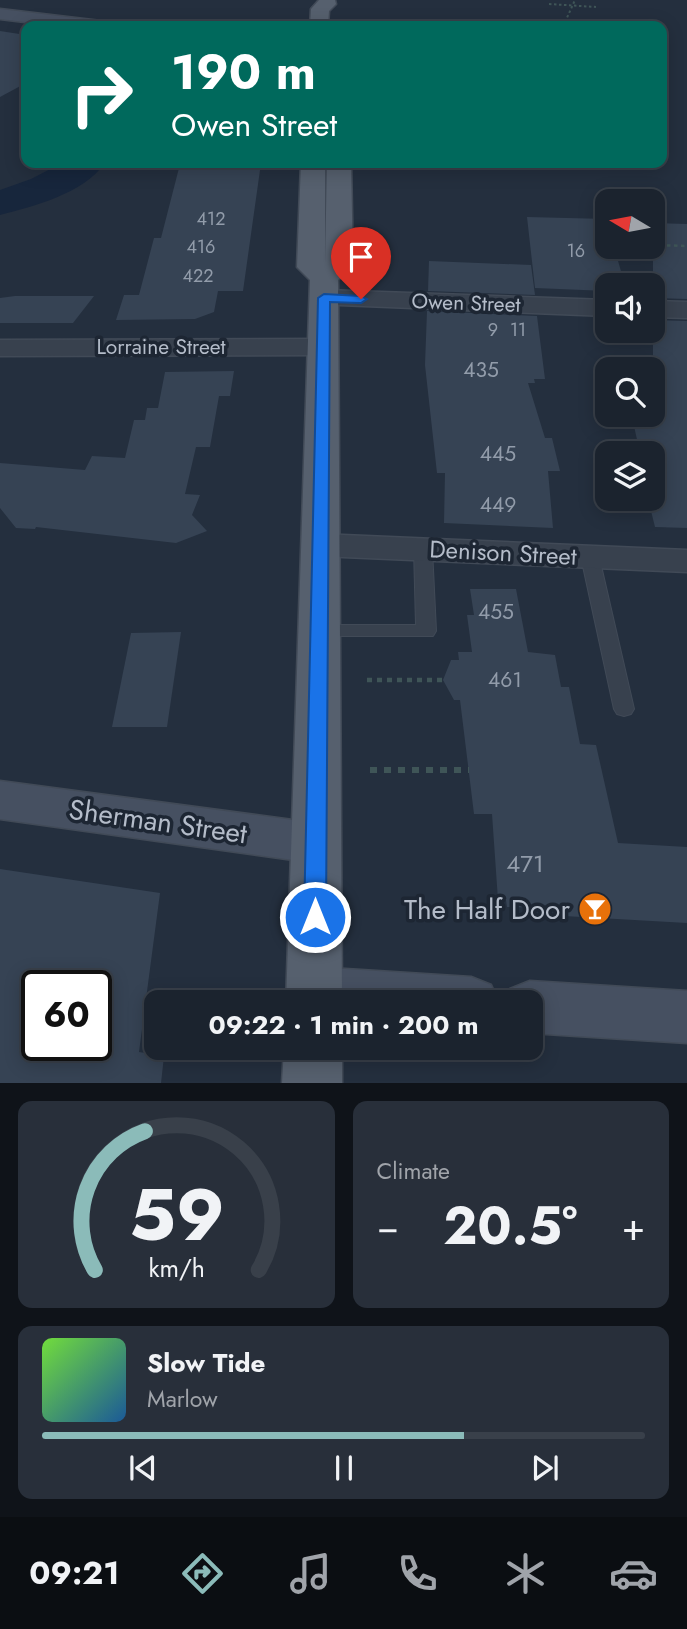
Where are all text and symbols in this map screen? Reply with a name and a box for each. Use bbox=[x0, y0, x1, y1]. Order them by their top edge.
text: 190 m bbox=[171, 37, 316, 107]
icon: right bbox=[56, 49, 147, 140]
text: Owen Street bbox=[171, 102, 337, 148]
north arrow bbox=[595, 189, 665, 259]
map controls bbox=[595, 189, 665, 511]
house number: 412 bbox=[197, 206, 225, 232]
pin bbox=[331, 227, 391, 299]
house number: 416 bbox=[187, 234, 215, 260]
icon: arrive bbox=[342, 238, 380, 276]
house number: 16 bbox=[567, 238, 585, 264]
house number: 422 bbox=[183, 263, 213, 289]
button: sound bbox=[595, 273, 665, 343]
street label: Owen Street bbox=[411, 286, 521, 320]
house number: 9 bbox=[488, 317, 498, 343]
house number: 11 bbox=[510, 317, 526, 343]
street label: Lorraine Street bbox=[96, 332, 226, 362]
house number: 435 bbox=[463, 355, 499, 385]
button: search bbox=[595, 357, 665, 427]
house number: 445 bbox=[480, 439, 516, 469]
button: layers bbox=[595, 441, 665, 511]
house number: 449 bbox=[480, 490, 516, 520]
street label: Denison Street bbox=[429, 531, 578, 574]
house number: 455 bbox=[478, 597, 514, 627]
house number: 461 bbox=[488, 665, 522, 695]
street label: Sherman Street bbox=[66, 789, 250, 854]
house number: 471 bbox=[506, 846, 544, 881]
position arrow bbox=[278, 880, 352, 954]
place label: The Half Door bbox=[404, 889, 570, 930]
bar icon: The Half Door bbox=[576, 890, 614, 928]
speed limit sign: 60 bbox=[21, 970, 112, 1061]
text: 09:22 · 1 min · 200 m bbox=[208, 1006, 479, 1044]
text: Climate bbox=[377, 1154, 450, 1188]
text: 59 bbox=[128, 1163, 224, 1268]
text: 20.5° bbox=[443, 1188, 577, 1264]
text: − bbox=[377, 1199, 399, 1254]
text: + bbox=[622, 1199, 645, 1254]
text: km/h bbox=[148, 1250, 205, 1286]
text: Slow Tide bbox=[147, 1344, 266, 1382]
text: Marlow bbox=[147, 1382, 218, 1416]
icon: previous bbox=[124, 1449, 162, 1487]
icon: pause bbox=[325, 1449, 363, 1487]
icon: next bbox=[526, 1449, 564, 1487]
icon: directions bbox=[178, 1549, 227, 1598]
icon: music bbox=[286, 1549, 335, 1598]
icon: phone bbox=[393, 1549, 442, 1598]
icon: climate bbox=[501, 1549, 550, 1598]
icon: car bbox=[609, 1549, 658, 1598]
text: 09:21 bbox=[29, 1550, 120, 1596]

